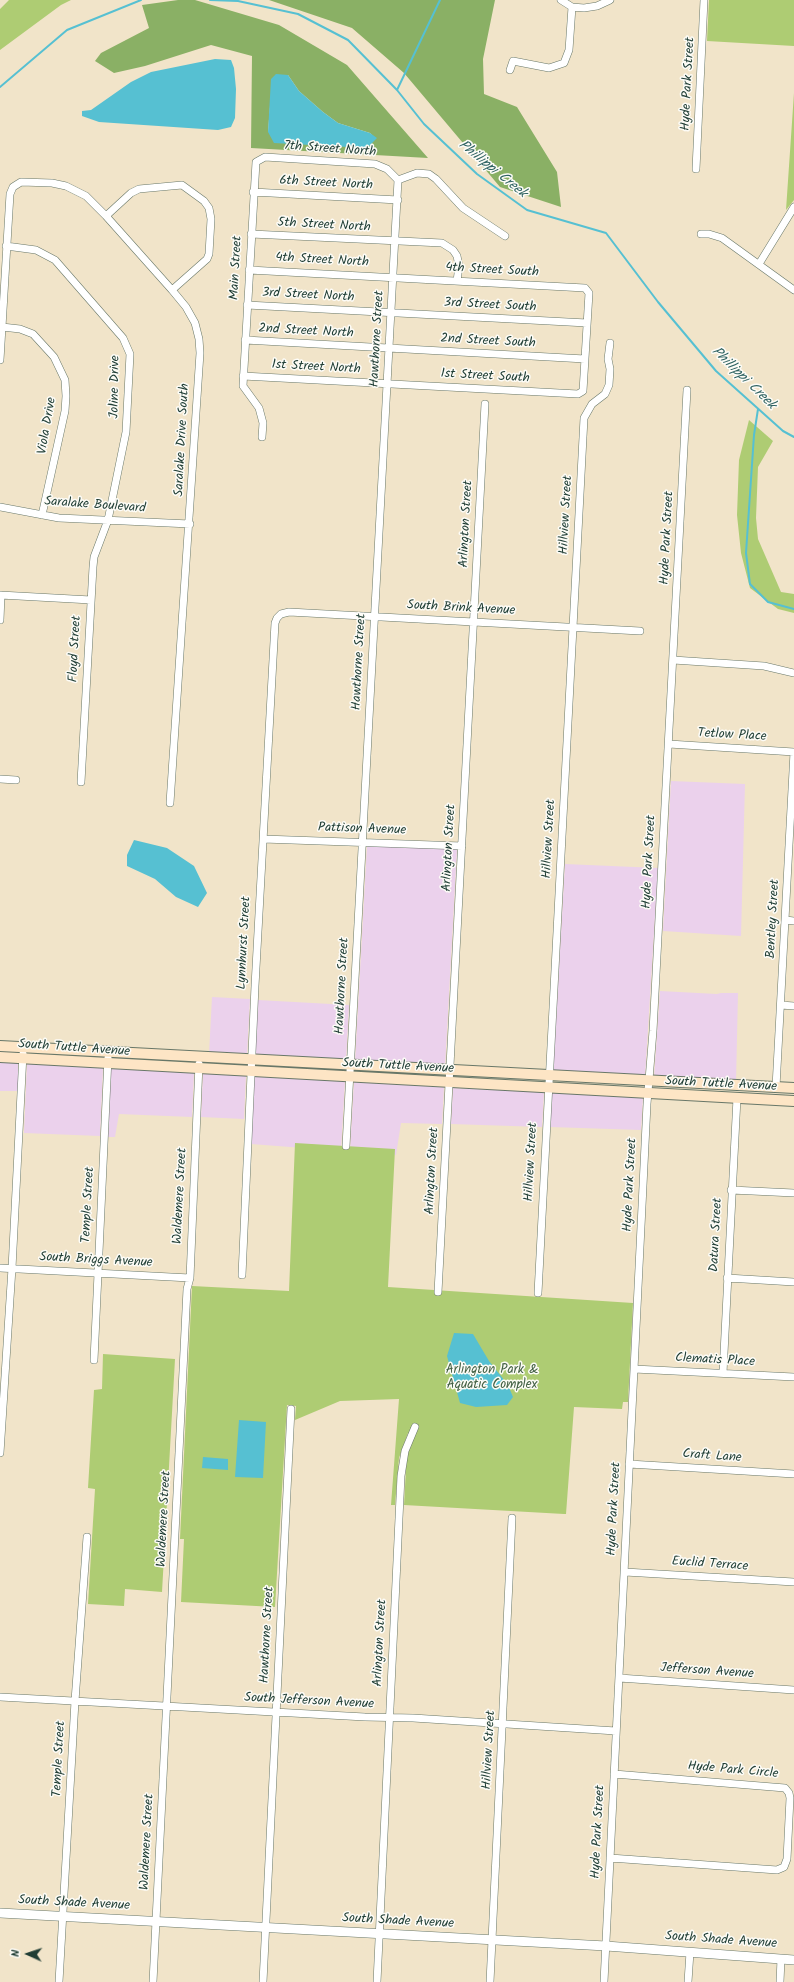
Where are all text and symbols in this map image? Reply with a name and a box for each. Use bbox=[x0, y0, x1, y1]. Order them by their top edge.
street label: Hyde Park Street bbox=[679, 37, 699, 131]
water label: Phillippi Creek bbox=[454, 137, 530, 203]
street label: 7th Street North bbox=[283, 139, 377, 161]
street label: 6th Street North bbox=[279, 174, 373, 194]
street label: 5th Street North bbox=[277, 216, 371, 236]
street label: Main Street bbox=[228, 235, 246, 301]
street label: 4th Street North bbox=[275, 251, 369, 271]
street label: 4th Street South bbox=[445, 261, 539, 281]
street label: 3rd Street North bbox=[261, 286, 355, 306]
street label: Hawthorne Street bbox=[368, 290, 388, 388]
street label: 3rd Street South bbox=[443, 296, 537, 316]
street label: 2nd Street North bbox=[258, 322, 354, 342]
street label: 2nd Street South bbox=[440, 332, 536, 352]
water label: Phillippi Creek bbox=[707, 344, 779, 414]
street label: Joline Drive bbox=[108, 355, 124, 419]
street label: 1st Street North bbox=[271, 358, 361, 378]
street label: 1st Street South bbox=[440, 367, 530, 387]
street label: Saralake Drive South bbox=[172, 383, 194, 497]
street label: Viola Drive bbox=[35, 396, 61, 456]
street label: Hillview Street bbox=[557, 475, 577, 555]
street label: Arlington Street bbox=[457, 480, 477, 568]
street label: Hyde Park Street bbox=[658, 491, 678, 585]
street label: Saralake Boulevard bbox=[44, 495, 146, 517]
street label: South Brink Avenue bbox=[406, 598, 516, 620]
street label: Hawthorne Street bbox=[350, 613, 370, 711]
street label: Floyd Street bbox=[66, 615, 86, 683]
street label: Tetlow Place bbox=[697, 726, 767, 746]
street label: Hillview Street bbox=[540, 799, 560, 879]
street label: Arlington Street bbox=[440, 804, 460, 892]
street label: Hyde Park Street bbox=[640, 815, 660, 909]
street label: Pattison Avenue bbox=[318, 821, 406, 839]
street label: Bentley Street bbox=[764, 879, 784, 959]
street label: Lynnhurst Street bbox=[235, 896, 255, 990]
street label: Hawthorne Street bbox=[333, 937, 353, 1035]
street label: South Tuttle Avenue bbox=[18, 1037, 130, 1061]
street label: South Tuttle Avenue bbox=[342, 1056, 454, 1078]
street label: South Tuttle Avenue bbox=[665, 1074, 777, 1096]
street label: Hillview Street bbox=[522, 1122, 542, 1202]
street label: Arlington Street bbox=[423, 1127, 443, 1215]
street label: Hyde Park Street bbox=[621, 1138, 641, 1232]
street label: Waldemere Street bbox=[171, 1147, 191, 1245]
street label: Temple Street bbox=[79, 1166, 99, 1244]
street label: Datura Street bbox=[707, 1197, 727, 1273]
street label: South Briggs Avenue bbox=[39, 1250, 153, 1272]
street label: Clematis Place bbox=[675, 1351, 755, 1371]
park label: Arlington Park & Aquatic Complex bbox=[446, 1363, 538, 1394]
street label: Craft Lane bbox=[682, 1447, 742, 1467]
street label: Hyde Park Street bbox=[605, 1462, 625, 1556]
street label: Waldemere Street bbox=[155, 1470, 175, 1568]
street label: Euclid Terrace bbox=[671, 1555, 749, 1575]
street label: Hawthorne Street bbox=[258, 1586, 278, 1684]
street label: Arlington Street bbox=[371, 1599, 391, 1687]
street label: Jefferson Avenue bbox=[660, 1661, 754, 1683]
street label: South Jefferson Avenue bbox=[244, 1691, 374, 1713]
street label: Hillview Street bbox=[480, 1710, 500, 1790]
street label: Temple Street bbox=[50, 1720, 70, 1798]
street label: Hyde Park Circle bbox=[687, 1759, 779, 1783]
street label: Hyde Park Street bbox=[589, 1785, 609, 1879]
street label: Waldemere Street bbox=[138, 1793, 158, 1891]
street label: South Shade Avenue bbox=[18, 1893, 130, 1915]
street label: South Shade Avenue bbox=[342, 1911, 454, 1933]
street label: South Shade Avenue bbox=[665, 1929, 777, 1953]
north arrow bbox=[8, 1934, 48, 1974]
text: N bbox=[7, 1949, 25, 1957]

